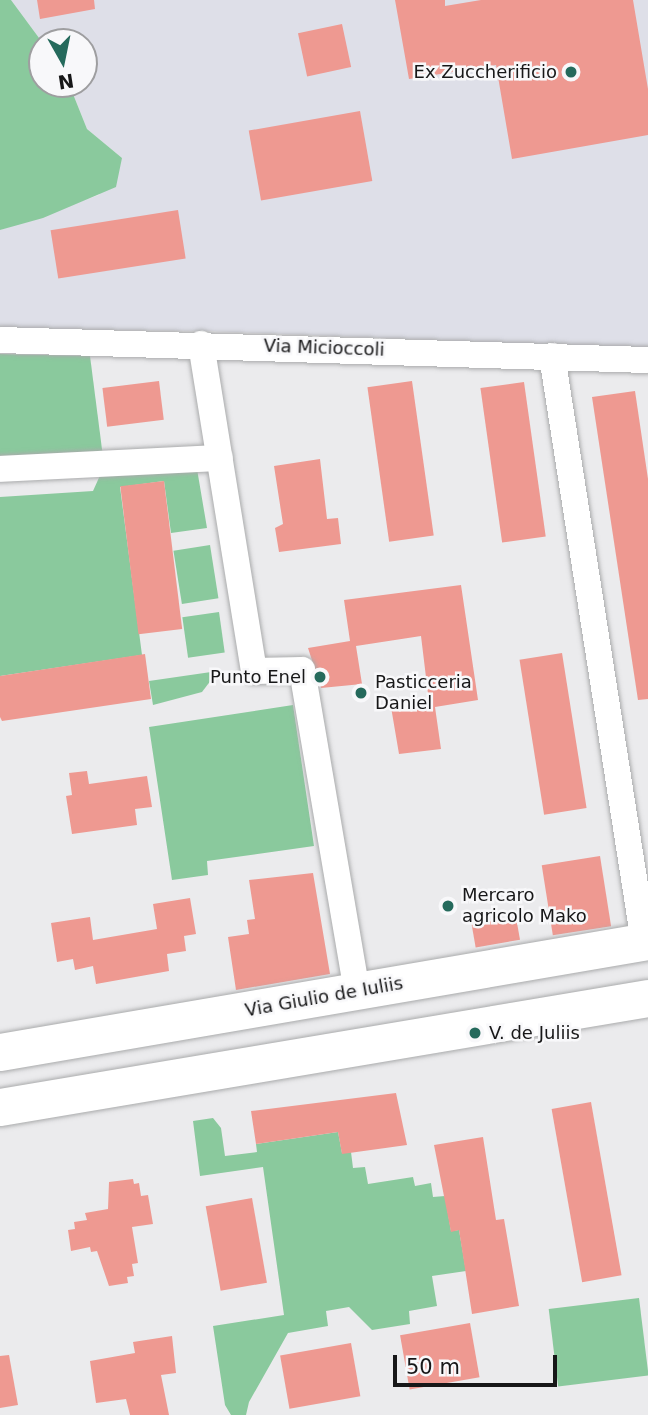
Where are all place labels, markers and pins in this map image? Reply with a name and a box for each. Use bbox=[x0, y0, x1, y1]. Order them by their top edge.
place label: Ex Zuccherificio bbox=[414, 61, 557, 83]
marker: Ex Zuccherificio bbox=[563, 64, 579, 80]
place label: Punto Enel bbox=[210, 666, 306, 688]
marker: Punto Enel bbox=[312, 669, 328, 685]
place label: Pasticceria Daniel bbox=[375, 672, 472, 714]
marker: Pasticceria Daniel bbox=[353, 685, 369, 701]
place label: Mercaro agricolo Mako bbox=[462, 885, 587, 928]
marker: Mercaro agricolo Mako bbox=[440, 898, 456, 914]
place label: V. de Juliis bbox=[489, 1022, 580, 1044]
marker: V. de Juliis bbox=[467, 1025, 483, 1041]

